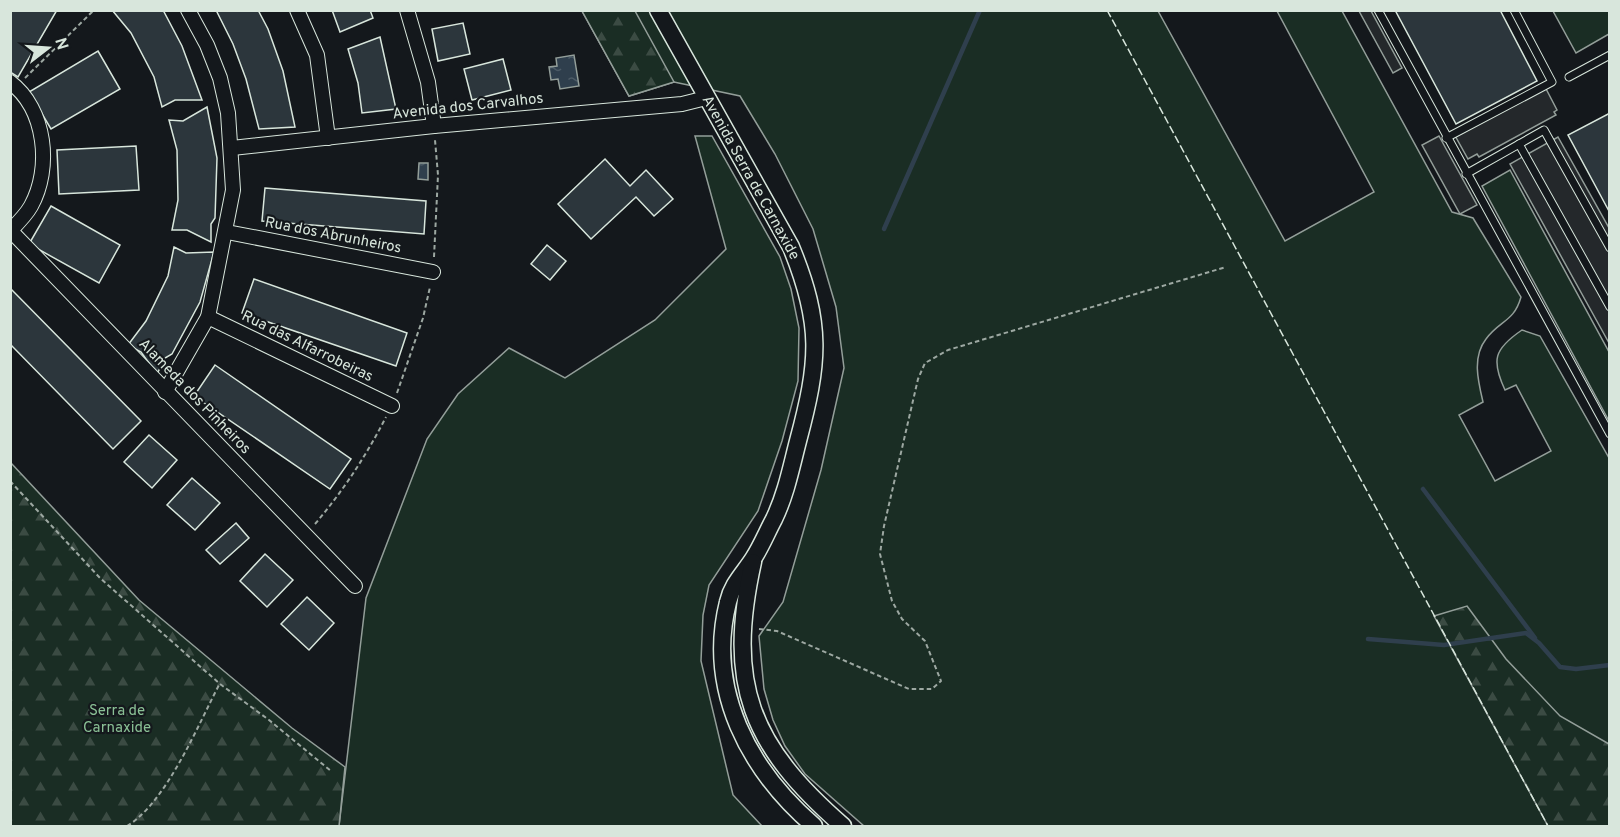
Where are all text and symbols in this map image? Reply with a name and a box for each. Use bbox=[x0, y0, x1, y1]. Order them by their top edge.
north arrow bbox=[18, 18, 78, 78]
text: N bbox=[49, 36, 72, 53]
street label: Avenida dos Carvalhos bbox=[392, 90, 544, 124]
street label: Avenida Serra de Carnaxide bbox=[697, 92, 803, 264]
street label: Rua dos Abrunheiros bbox=[263, 213, 403, 259]
street label: Rua das Alfarrobeiras bbox=[238, 307, 376, 387]
street label: Alameda dos Pinheiros bbox=[134, 335, 254, 459]
park label: Serra de Carnaxide bbox=[83, 702, 151, 738]

